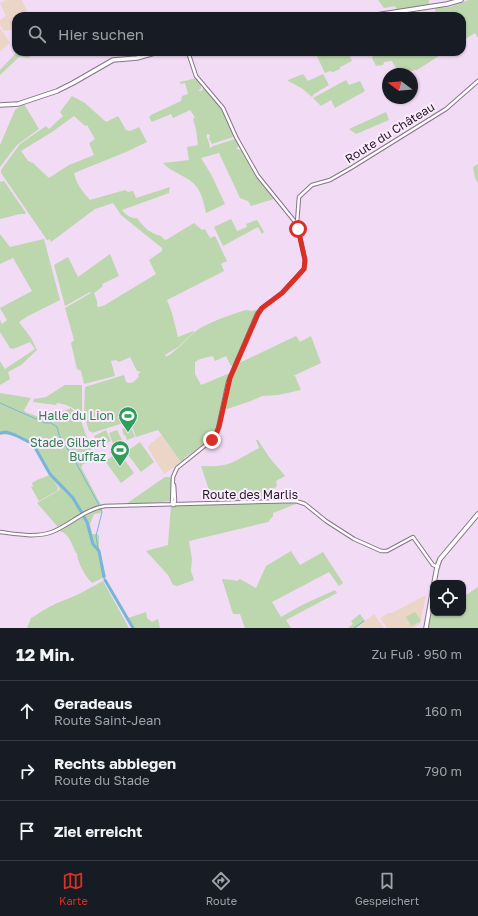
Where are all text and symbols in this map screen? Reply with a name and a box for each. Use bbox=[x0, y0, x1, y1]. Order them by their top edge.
search box bbox=[12, 12, 466, 56]
icon: search bbox=[26, 23, 48, 45]
text: Hier suchen bbox=[58, 25, 144, 43]
north arrow bbox=[382, 68, 418, 104]
street label: Route du Château bbox=[342, 99, 437, 166]
route start bbox=[289, 220, 307, 238]
sports icon: Halle du Lion bbox=[117, 405, 139, 433]
place label: Halle du Lion bbox=[38, 408, 114, 423]
route end bbox=[203, 431, 221, 449]
place label: Stade Gilbert Buffaz bbox=[30, 435, 106, 464]
sports icon: Stade Gilbert Buffaz bbox=[109, 439, 131, 467]
street label: Route des Marlis bbox=[202, 487, 298, 502]
map controls bbox=[430, 580, 466, 616]
button: locate bbox=[430, 580, 466, 616]
text: 12 Min. bbox=[16, 644, 75, 665]
text: Zu Fuß · 950 m bbox=[372, 646, 462, 662]
text: Geradeaus bbox=[54, 694, 132, 712]
icon: ahead bbox=[16, 700, 38, 722]
text: 160 m bbox=[425, 703, 462, 719]
text: Route Saint-Jean bbox=[54, 712, 161, 728]
text: Rechts abbiegen bbox=[54, 754, 176, 772]
icon: right bbox=[16, 760, 38, 782]
text: 790 m bbox=[424, 763, 462, 779]
text: Route du Stade bbox=[54, 772, 150, 788]
icon: arrive bbox=[16, 820, 38, 842]
text: Ziel erreicht bbox=[54, 822, 142, 840]
tab: Karte bbox=[59, 870, 88, 907]
tab: Route bbox=[206, 870, 237, 907]
tab: Gespeichert bbox=[355, 870, 419, 907]

